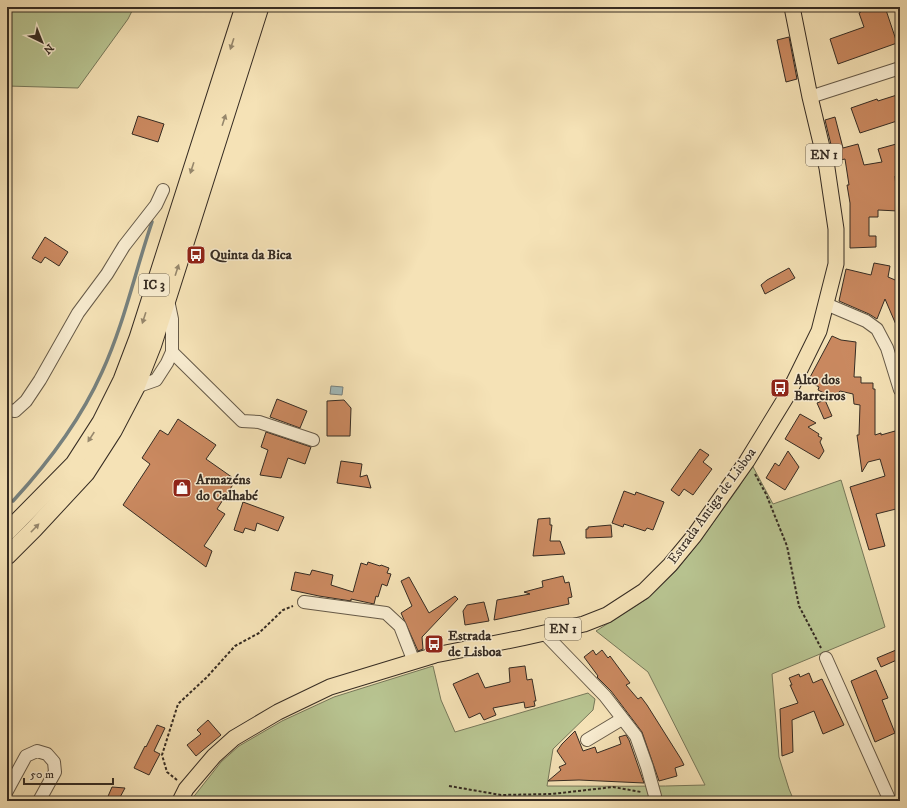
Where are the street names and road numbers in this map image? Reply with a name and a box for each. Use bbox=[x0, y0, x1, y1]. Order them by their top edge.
road number: EN 1 bbox=[806, 144, 842, 166]
road number: IC 3 bbox=[139, 274, 169, 296]
street label: Estrada Antiga de Lisboa bbox=[664, 444, 760, 568]
road number: EN 1 bbox=[545, 618, 581, 640]

